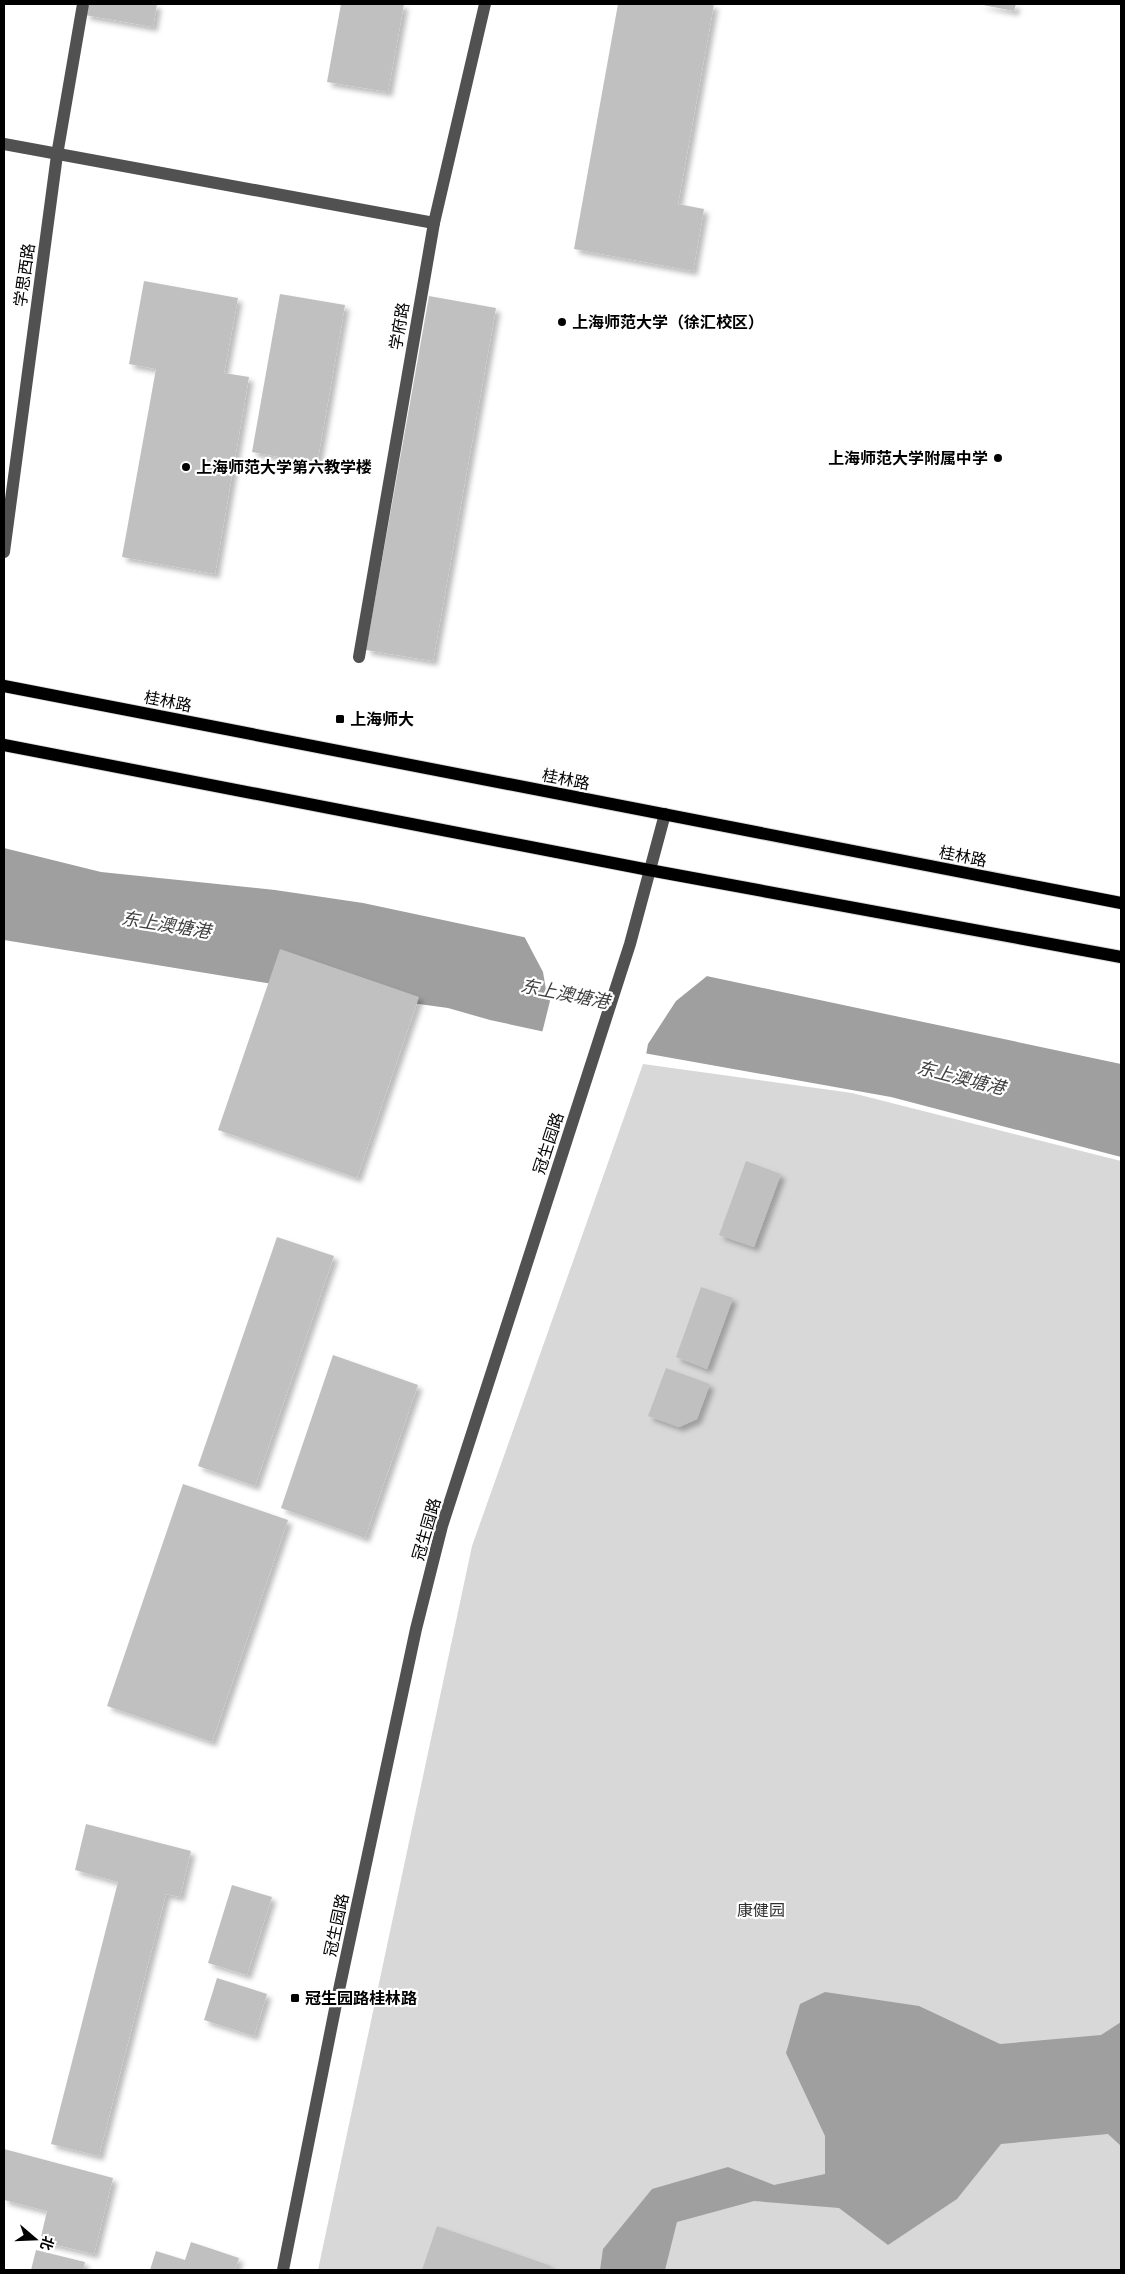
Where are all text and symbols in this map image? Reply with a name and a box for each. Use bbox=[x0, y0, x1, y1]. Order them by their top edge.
street label: 学思西路 bbox=[12, 242, 39, 308]
street label: 学府路 bbox=[387, 301, 414, 352]
place label: 上海师范大学（徐汇校区） bbox=[572, 313, 764, 333]
marker: 上海师范大学（徐汇校区） bbox=[556, 316, 568, 328]
place label: 上海师范大学附属中学 bbox=[828, 450, 988, 469]
marker: 上海师范大学附属中学 bbox=[992, 452, 1004, 464]
place label: 上海师范大学第六教学楼 bbox=[196, 459, 372, 478]
marker: 上海师范大学第六教学楼 bbox=[180, 461, 192, 473]
street label: 桂林路 bbox=[142, 689, 193, 716]
place label: 上海师大 bbox=[350, 711, 414, 730]
marker: 上海师大 bbox=[334, 713, 346, 725]
street label: 桂林路 bbox=[540, 767, 591, 794]
street label: 桂林路 bbox=[937, 844, 988, 871]
water label: 东上澳塘港 bbox=[120, 908, 215, 943]
water label: 东上澳塘港 bbox=[519, 976, 614, 1014]
water label: 东上澳塘港 bbox=[915, 1057, 1010, 1100]
street label: 冠生园路 bbox=[531, 1110, 568, 1177]
street label: 冠生园路 bbox=[409, 1496, 445, 1563]
street label: 冠生园路 bbox=[322, 1892, 353, 1959]
park label: 康健园 bbox=[737, 1902, 785, 1921]
place label: 冠生园路桂林路 bbox=[305, 1990, 417, 2009]
marker: 冠生园路桂林路 bbox=[289, 1992, 301, 2004]
north arrow bbox=[10, 2214, 60, 2264]
text: 北 bbox=[37, 2234, 57, 2252]

